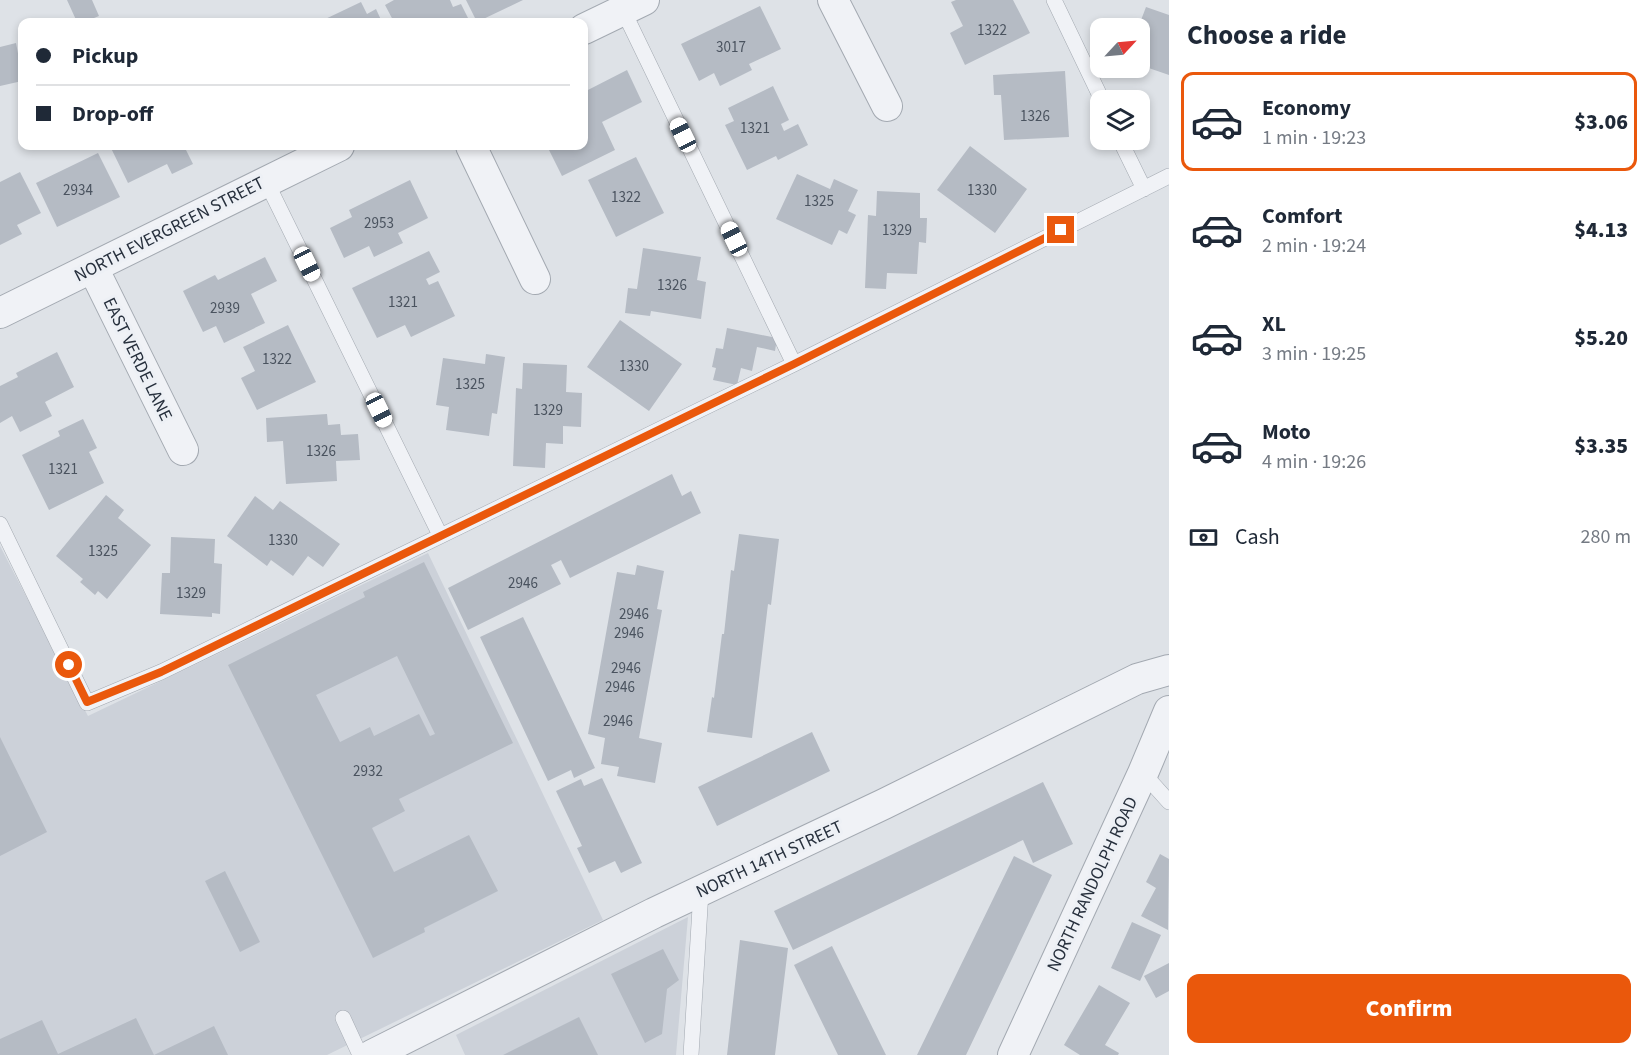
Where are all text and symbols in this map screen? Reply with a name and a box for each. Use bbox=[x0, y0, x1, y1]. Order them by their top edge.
text: Choose a ride bbox=[1187, 16, 1347, 55]
north arrow bbox=[1090, 18, 1150, 78]
map controls bbox=[1090, 18, 1150, 150]
house number: 1322 bbox=[977, 20, 1007, 41]
house number: 3017 bbox=[716, 37, 746, 58]
text: Pickup bbox=[72, 40, 138, 72]
button: layers bbox=[1090, 90, 1150, 150]
text: Economy bbox=[1262, 92, 1351, 124]
icon: car bbox=[1190, 95, 1244, 149]
text: Drop-off bbox=[72, 98, 153, 130]
house number: 1326 bbox=[1020, 106, 1050, 127]
text: $3.06 bbox=[1574, 106, 1628, 138]
car bbox=[667, 115, 699, 155]
house number: 1321 bbox=[740, 118, 770, 139]
text: 1 min · 19:23 bbox=[1262, 124, 1366, 152]
street label: NORTH EVERGREEN STREET bbox=[70, 170, 269, 288]
house number: 2934 bbox=[63, 180, 93, 201]
house number: 1330 bbox=[967, 180, 997, 201]
house number: 1322 bbox=[611, 187, 641, 208]
house number: 1325 bbox=[804, 191, 834, 212]
text: Comfort bbox=[1262, 200, 1343, 232]
icon: car bbox=[1190, 203, 1244, 257]
house number: 2953 bbox=[364, 213, 394, 234]
text: $4.13 bbox=[1574, 214, 1628, 246]
route end bbox=[1047, 216, 1074, 243]
car bbox=[718, 219, 750, 259]
house number: 1329 bbox=[882, 220, 912, 241]
text: 2 min · 19:24 bbox=[1262, 232, 1366, 260]
car bbox=[291, 244, 323, 284]
house number: 1326 bbox=[657, 275, 687, 296]
house number: 1321 bbox=[388, 292, 418, 313]
street label: EAST VERDE LANE bbox=[97, 293, 178, 425]
house number: 2939 bbox=[210, 298, 240, 319]
text: XL bbox=[1262, 308, 1286, 340]
icon: car bbox=[1190, 311, 1244, 365]
text: $5.20 bbox=[1574, 322, 1628, 354]
text: 3 min · 19:25 bbox=[1262, 340, 1366, 368]
house number: 1322 bbox=[262, 349, 292, 370]
house number: 1330 bbox=[619, 356, 649, 377]
house number: 1325 bbox=[455, 374, 485, 395]
car bbox=[363, 390, 395, 430]
house number: 1329 bbox=[533, 400, 563, 421]
text: Moto bbox=[1262, 416, 1311, 448]
icon: car bbox=[1190, 419, 1244, 473]
text: $3.35 bbox=[1574, 430, 1628, 462]
house number: 1326 bbox=[306, 441, 336, 462]
text: 4 min · 19:26 bbox=[1262, 448, 1366, 476]
house number: 1321 bbox=[48, 459, 78, 480]
icon: cash bbox=[1187, 521, 1220, 554]
text: Cash bbox=[1235, 521, 1280, 553]
text: 280 m bbox=[1581, 523, 1631, 551]
house number: 1330 bbox=[268, 530, 298, 551]
house number: 1325 bbox=[88, 541, 118, 562]
house number: 2946 bbox=[508, 573, 538, 594]
house number: 1329 bbox=[176, 583, 206, 604]
house number: 2946 bbox=[619, 604, 649, 625]
house number: 2946 bbox=[614, 623, 644, 644]
route start bbox=[55, 651, 82, 678]
house number: 2946 bbox=[611, 658, 641, 679]
house number: 2946 bbox=[605, 677, 635, 698]
house number: 2946 bbox=[603, 711, 633, 732]
house number: 2932 bbox=[353, 761, 383, 782]
street label: NORTH RANDOLPH ROAD bbox=[1041, 793, 1144, 976]
street label: NORTH 14TH STREET bbox=[692, 814, 847, 904]
button: Confirm bbox=[1187, 974, 1631, 1043]

